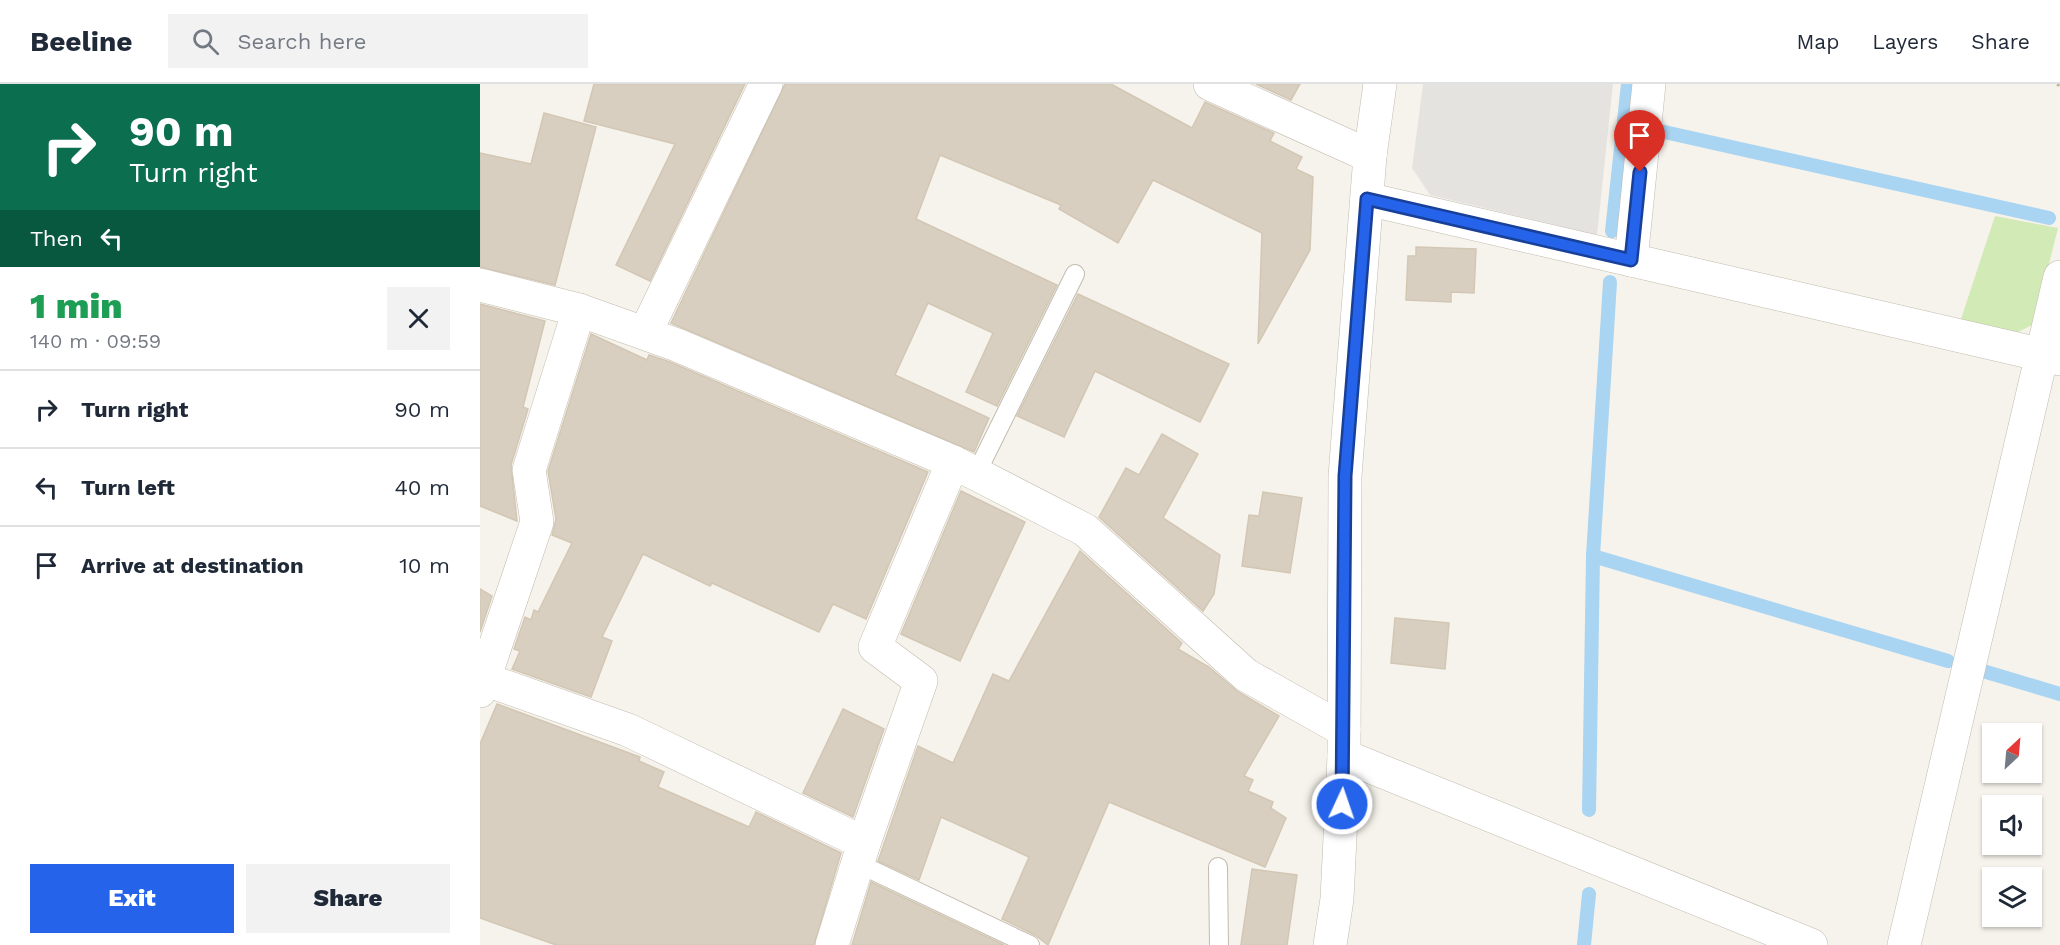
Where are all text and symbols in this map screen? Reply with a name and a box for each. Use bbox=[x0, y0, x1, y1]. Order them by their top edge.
search box bbox=[168, 14, 588, 68]
text: Beeline bbox=[30, 25, 132, 58]
icon: search bbox=[189, 25, 222, 58]
text: Search here bbox=[237, 29, 366, 54]
text: Map bbox=[1796, 29, 1839, 54]
text: Layers bbox=[1872, 29, 1938, 54]
text: Share bbox=[1971, 29, 2030, 54]
text: 90 m bbox=[129, 107, 233, 156]
icon: right bbox=[30, 108, 108, 186]
pin bbox=[1614, 110, 1665, 172]
icon: arrive bbox=[1623, 119, 1656, 152]
text: Turn right bbox=[129, 157, 258, 189]
icon: left bbox=[95, 222, 128, 255]
text: Then bbox=[30, 226, 83, 251]
text: 1 min bbox=[30, 285, 123, 327]
button: close bbox=[387, 287, 450, 350]
text: 140 m · 09:59 bbox=[30, 329, 161, 353]
icon: right bbox=[30, 393, 63, 426]
text: Turn right bbox=[81, 397, 188, 422]
text: 90 m bbox=[394, 397, 450, 422]
icon: left bbox=[30, 471, 63, 504]
text: Turn left bbox=[81, 475, 175, 500]
text: 40 m bbox=[394, 475, 450, 500]
icon: arrive bbox=[30, 549, 63, 582]
text: Arrive at destination bbox=[81, 553, 304, 578]
text: 10 m bbox=[399, 553, 450, 578]
north arrow bbox=[1982, 723, 2042, 783]
map controls bbox=[1982, 723, 2042, 927]
position arrow bbox=[1310, 772, 1374, 836]
button: sound bbox=[1982, 795, 2042, 855]
button: Exit bbox=[30, 864, 234, 933]
button: Share bbox=[246, 864, 450, 933]
button: layers bbox=[1982, 867, 2042, 927]

